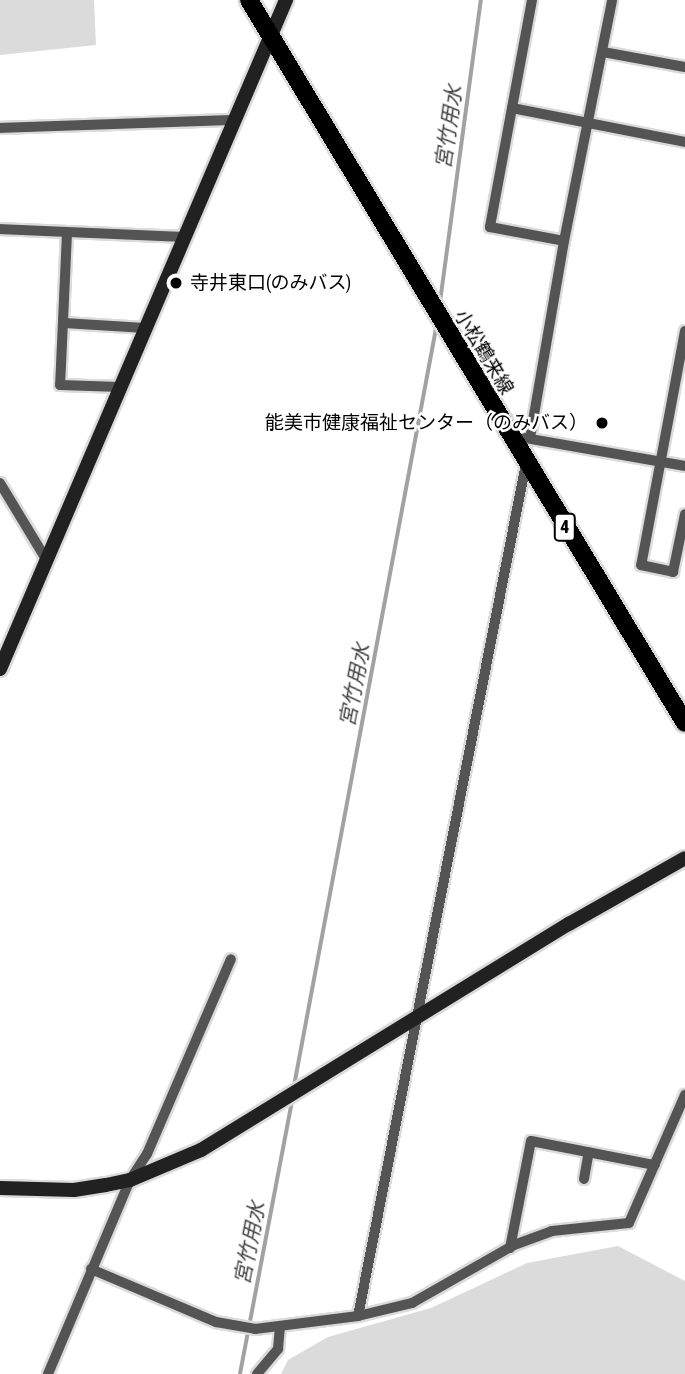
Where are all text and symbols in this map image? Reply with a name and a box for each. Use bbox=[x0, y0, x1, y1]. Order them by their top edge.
water label: 宮竹用水 bbox=[430, 84, 466, 170]
place label: 寺井東口(のみバス) bbox=[190, 272, 351, 294]
marker: 寺井東口(のみバス) bbox=[168, 275, 184, 291]
street label: 小松鶴来線 bbox=[450, 305, 518, 399]
place label: 能美市健康福祉センター（のみバス） bbox=[265, 412, 588, 434]
marker: 能美市健康福祉センター（のみバス） bbox=[594, 415, 610, 431]
road number: 4 bbox=[553, 512, 577, 542]
water label: 宮竹用水 bbox=[334, 641, 374, 729]
water label: 宮竹用水 bbox=[229, 1199, 269, 1287]

